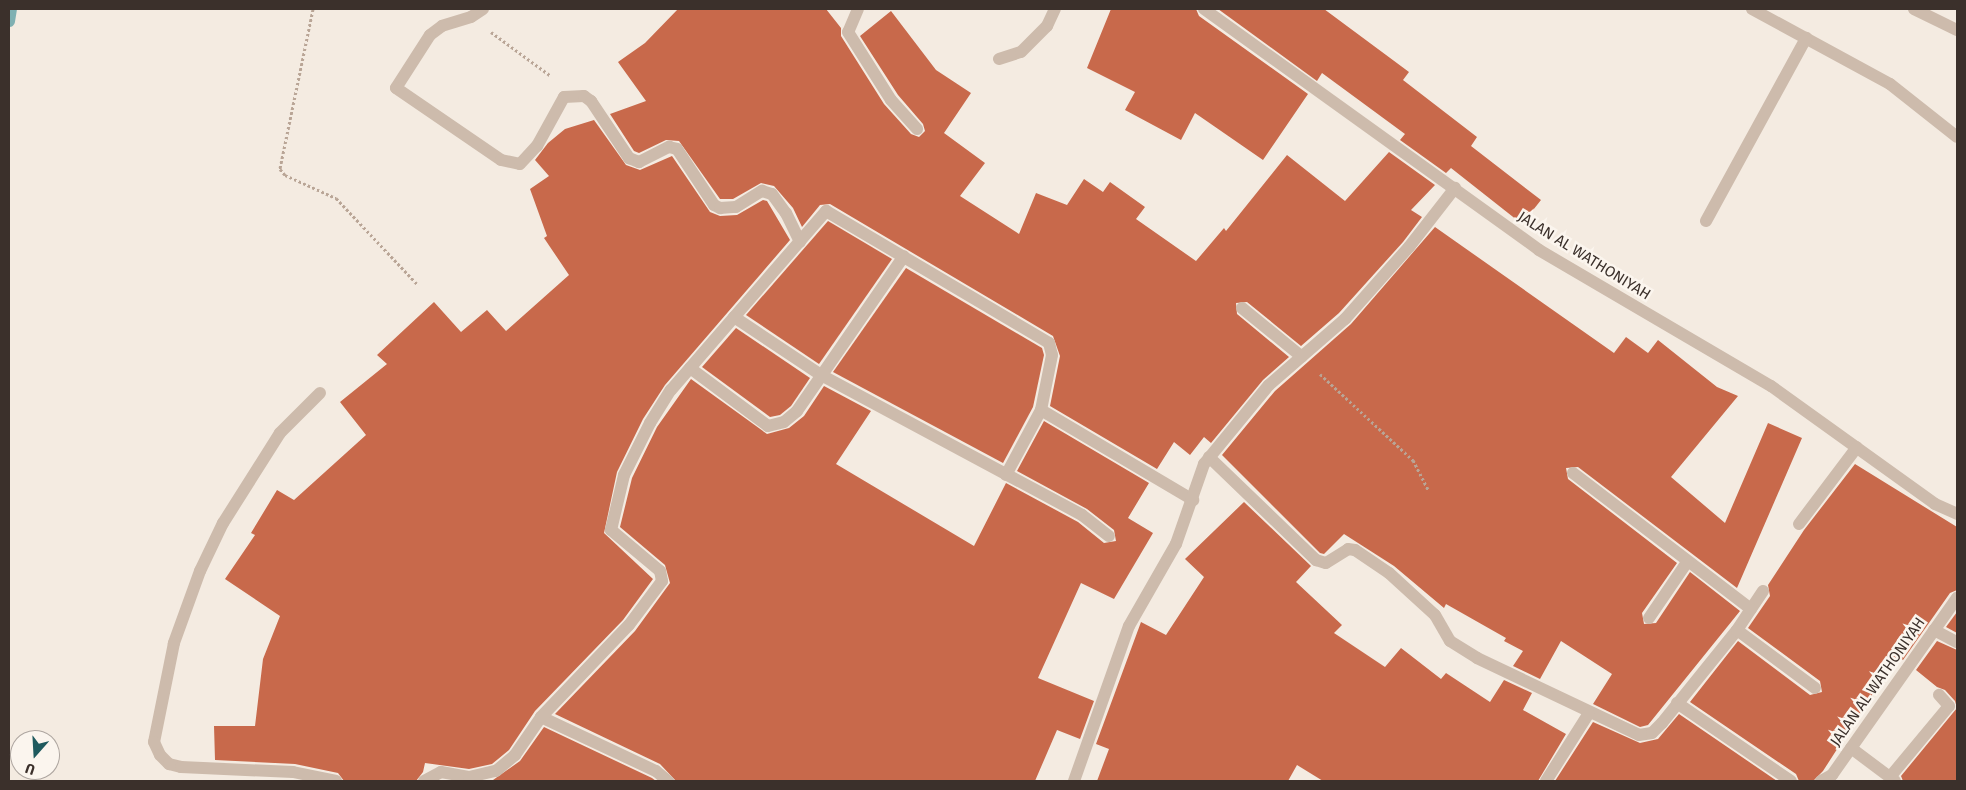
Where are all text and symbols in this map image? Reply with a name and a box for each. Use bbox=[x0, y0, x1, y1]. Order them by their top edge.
street label: JALAN AL WATHONIYAH bbox=[1514, 208, 1654, 304]
street label: JALAN AL WATHONIYAH bbox=[1827, 614, 1929, 750]
north arrow bbox=[10, 730, 60, 780]
text: U bbox=[23, 759, 37, 778]

